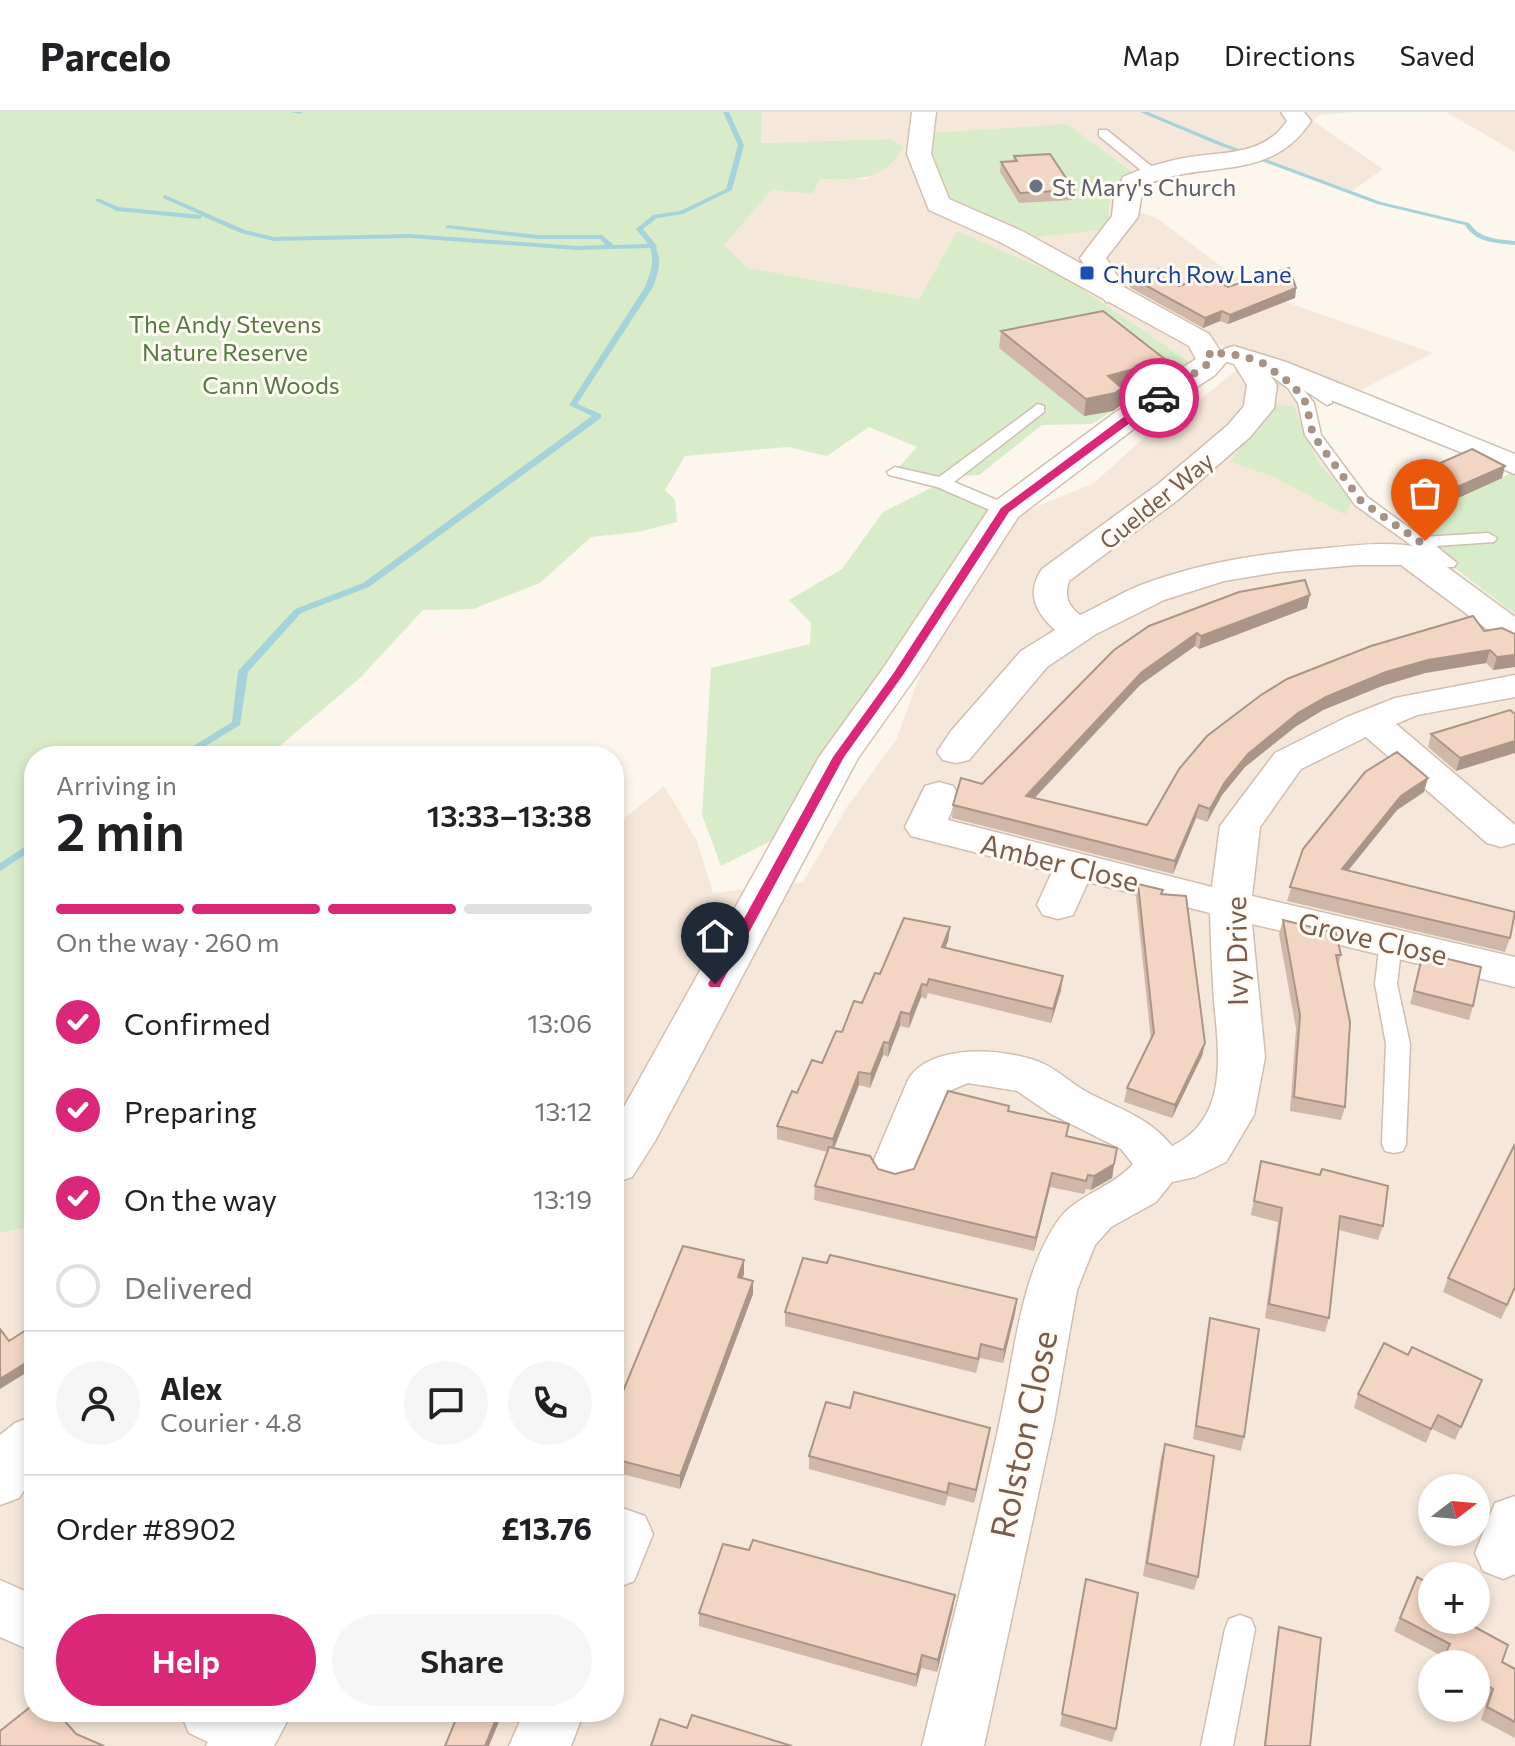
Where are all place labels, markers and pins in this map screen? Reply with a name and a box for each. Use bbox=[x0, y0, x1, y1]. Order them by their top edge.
place label: St Mary's Church bbox=[1052, 172, 1236, 201]
marker: St Mary's Church bbox=[1027, 177, 1045, 195]
place label: Church Row Lane bbox=[1103, 259, 1292, 288]
marker: Church Row Lane bbox=[1078, 264, 1096, 282]
pin bbox=[1391, 459, 1459, 541]
pin bbox=[681, 902, 749, 984]

